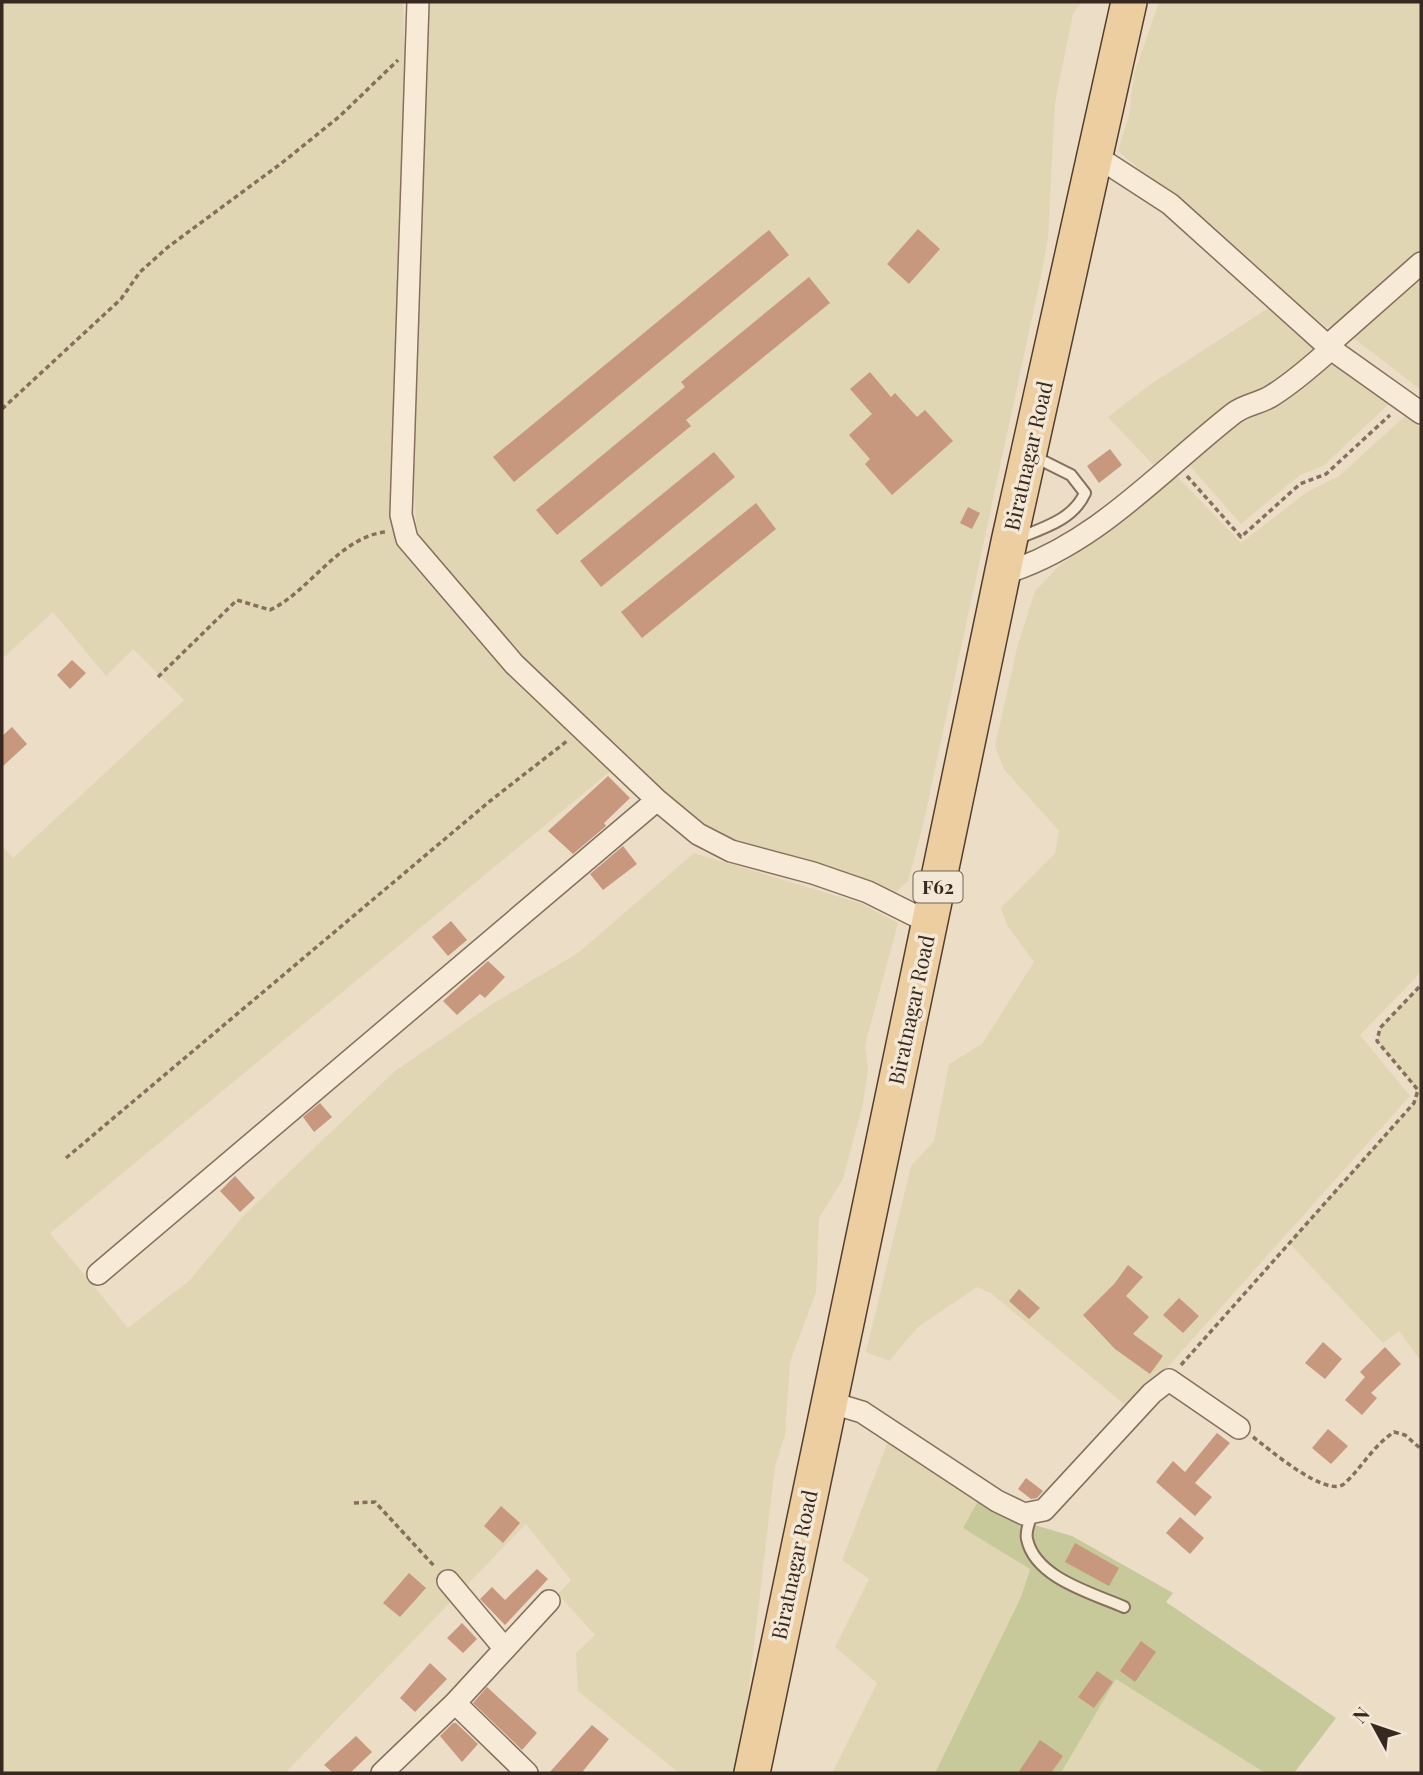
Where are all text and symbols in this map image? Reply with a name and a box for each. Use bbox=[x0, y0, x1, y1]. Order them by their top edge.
street label: Biratnagar Road bbox=[996, 378, 1058, 533]
road number: F62 bbox=[914, 872, 962, 902]
street label: Biratnagar Road bbox=[880, 932, 940, 1087]
street label: Biratnagar Road bbox=[763, 1487, 823, 1642]
north arrow bbox=[1339, 1691, 1409, 1761]
text: N bbox=[1346, 1701, 1375, 1728]

